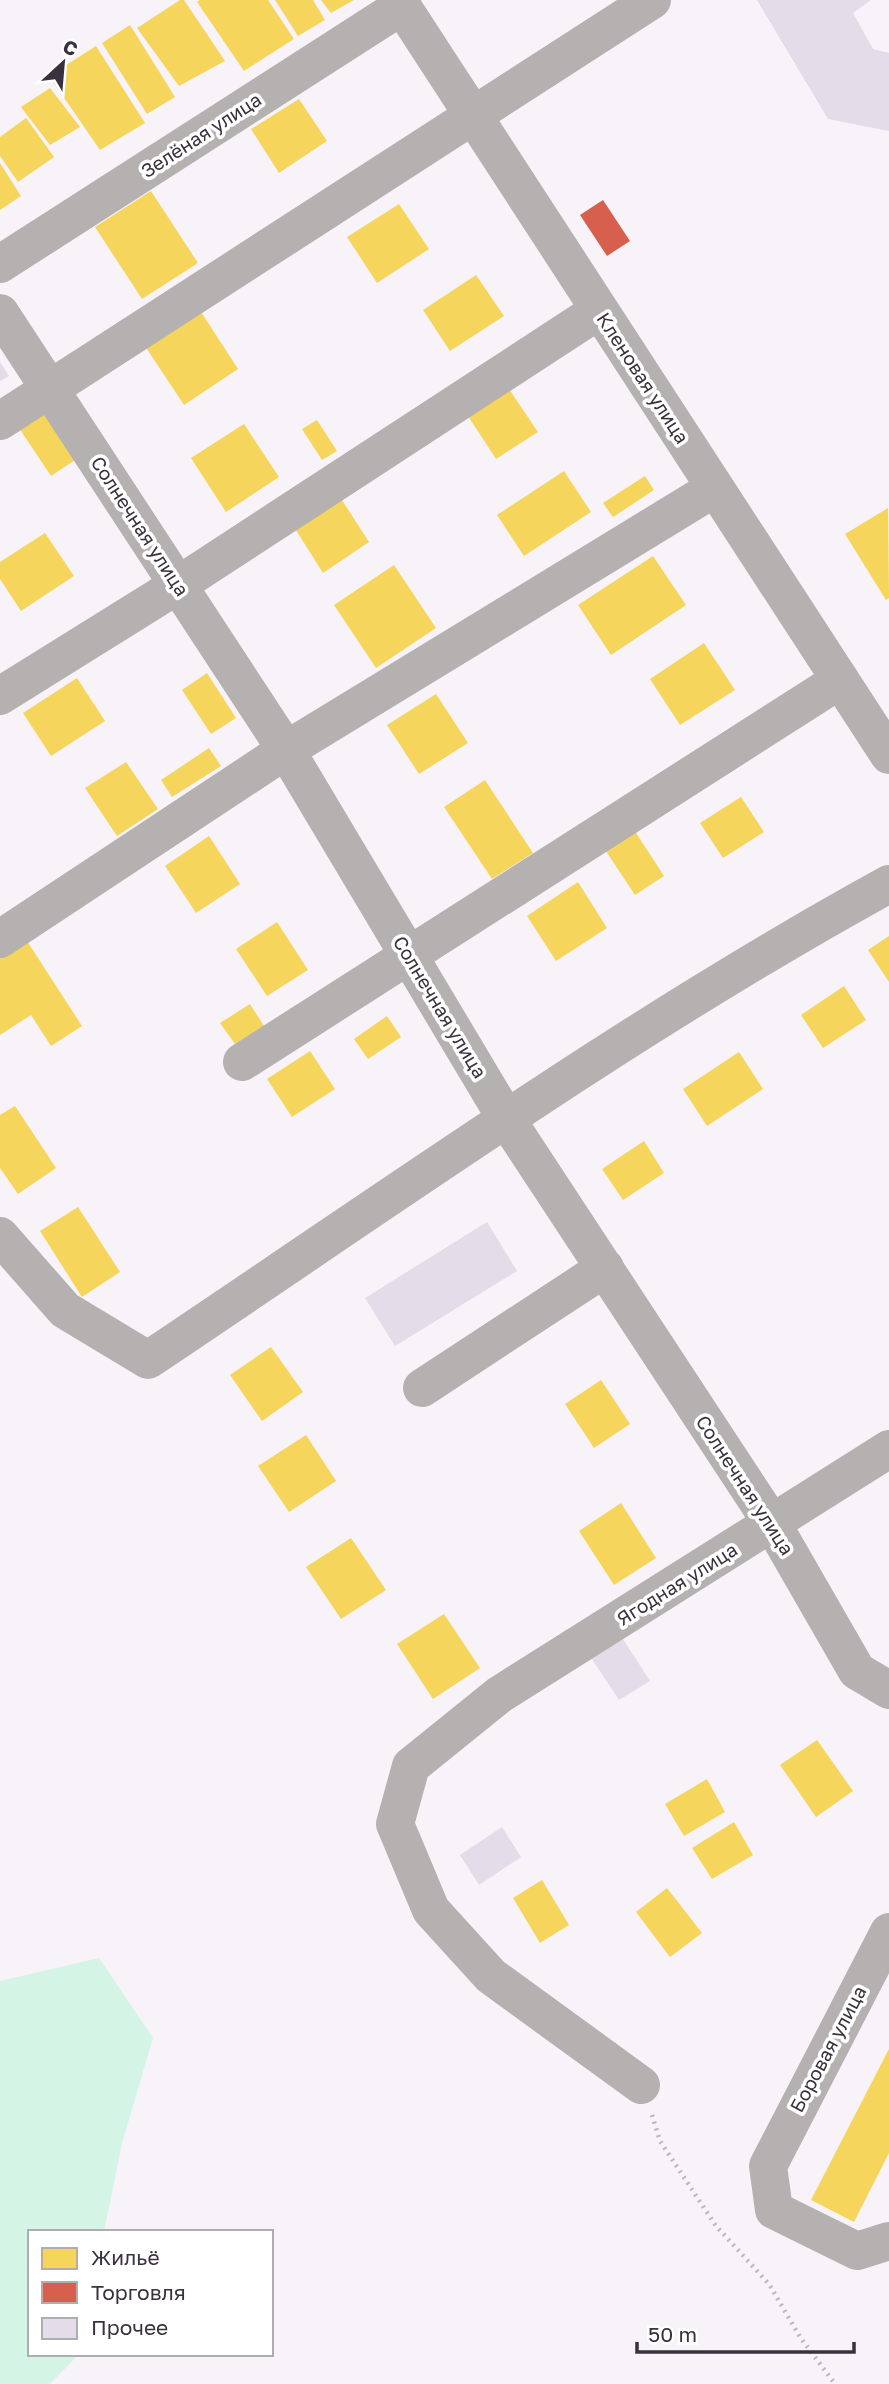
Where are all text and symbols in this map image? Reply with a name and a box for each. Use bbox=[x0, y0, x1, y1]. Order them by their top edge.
north arrow bbox=[28, 28, 98, 98]
text: С bbox=[60, 34, 82, 61]
street label: Зелёная улица bbox=[136, 87, 265, 182]
street label: Кленовая улица bbox=[593, 308, 694, 448]
street label: Солнечная улица bbox=[87, 452, 194, 600]
street label: Солнечная улица bbox=[389, 931, 492, 1082]
street label: Солнечная улица bbox=[692, 1411, 799, 1559]
street label: Ягодная улица bbox=[612, 1537, 741, 1630]
street label: Боровая улица bbox=[785, 1982, 871, 2116]
legend bbox=[28, 2230, 273, 2356]
text: Жильё bbox=[91, 2244, 160, 2270]
text: Торговля bbox=[91, 2279, 186, 2305]
scale bar bbox=[637, 2310, 854, 2354]
text: Прочее bbox=[91, 2314, 168, 2340]
text: 50 m bbox=[648, 2321, 697, 2347]

